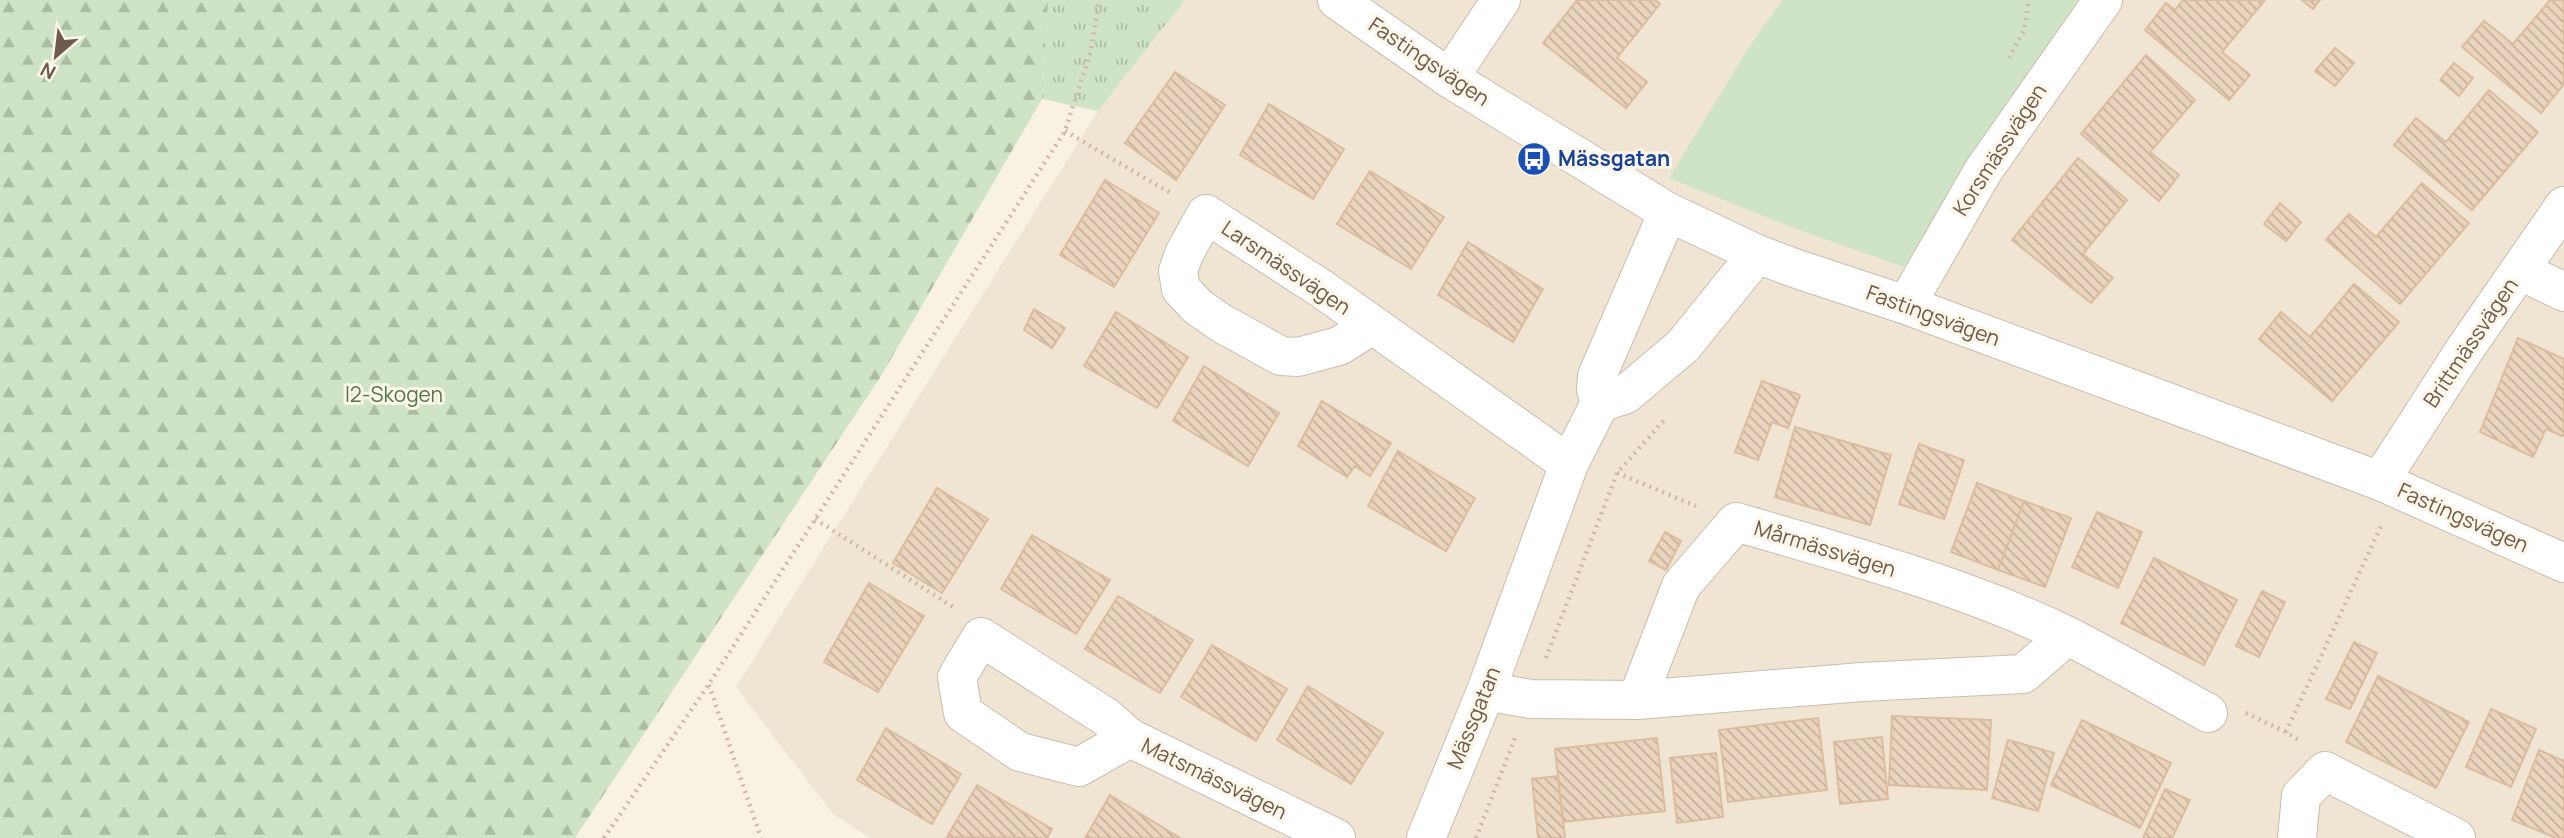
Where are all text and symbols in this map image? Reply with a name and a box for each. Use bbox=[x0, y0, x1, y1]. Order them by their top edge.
street label: Fastingsvägen bbox=[1364, 10, 1496, 112]
north arrow bbox=[21, 21, 91, 91]
text: N bbox=[36, 56, 60, 86]
street label: Korsmässvägen bbox=[1946, 78, 2052, 221]
bus stop icon: Mässgatan bbox=[1515, 140, 1553, 178]
place label: Mässgatan bbox=[1558, 144, 1670, 172]
street label: Larsmässvägen bbox=[1216, 214, 1357, 321]
street label: Brittmässvägen bbox=[2416, 272, 2524, 413]
street label: Fastingsvägen bbox=[1863, 278, 2004, 352]
park label: I2-Skogen bbox=[345, 380, 443, 408]
street label: Fastingsvägen bbox=[2394, 476, 2533, 558]
street label: Mårmässvägen bbox=[1751, 513, 1899, 583]
street label: Mässgatan bbox=[1440, 662, 1506, 773]
street label: Matsmässvägen bbox=[1137, 731, 1292, 825]

